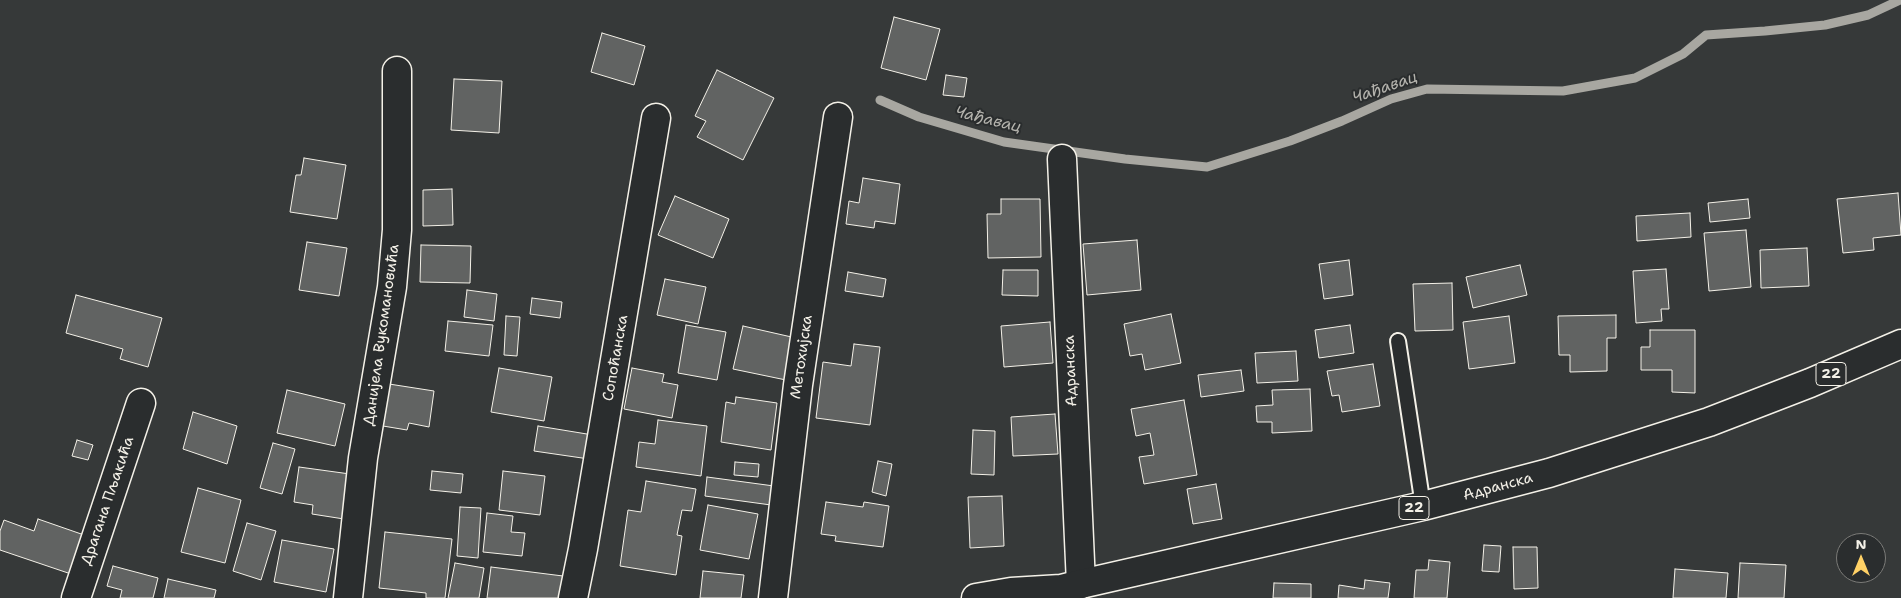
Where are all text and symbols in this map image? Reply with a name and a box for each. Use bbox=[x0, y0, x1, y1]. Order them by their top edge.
water label: Чађавац bbox=[1350, 68, 1420, 108]
water label: Чађавац bbox=[953, 103, 1023, 137]
street label: Данијела Вукомановића bbox=[360, 243, 404, 427]
street label: Сопоћанска bbox=[600, 313, 632, 403]
street label: Метохијска bbox=[787, 314, 817, 400]
street label: Адранска bbox=[1061, 335, 1081, 407]
road number: 22 bbox=[1816, 362, 1846, 386]
street label: Драгана Пљакића bbox=[78, 434, 138, 568]
street label: Адранска bbox=[1461, 469, 1535, 505]
road number: 22 bbox=[1399, 496, 1429, 520]
north arrow bbox=[1836, 533, 1886, 583]
text: N bbox=[1855, 535, 1867, 553]

